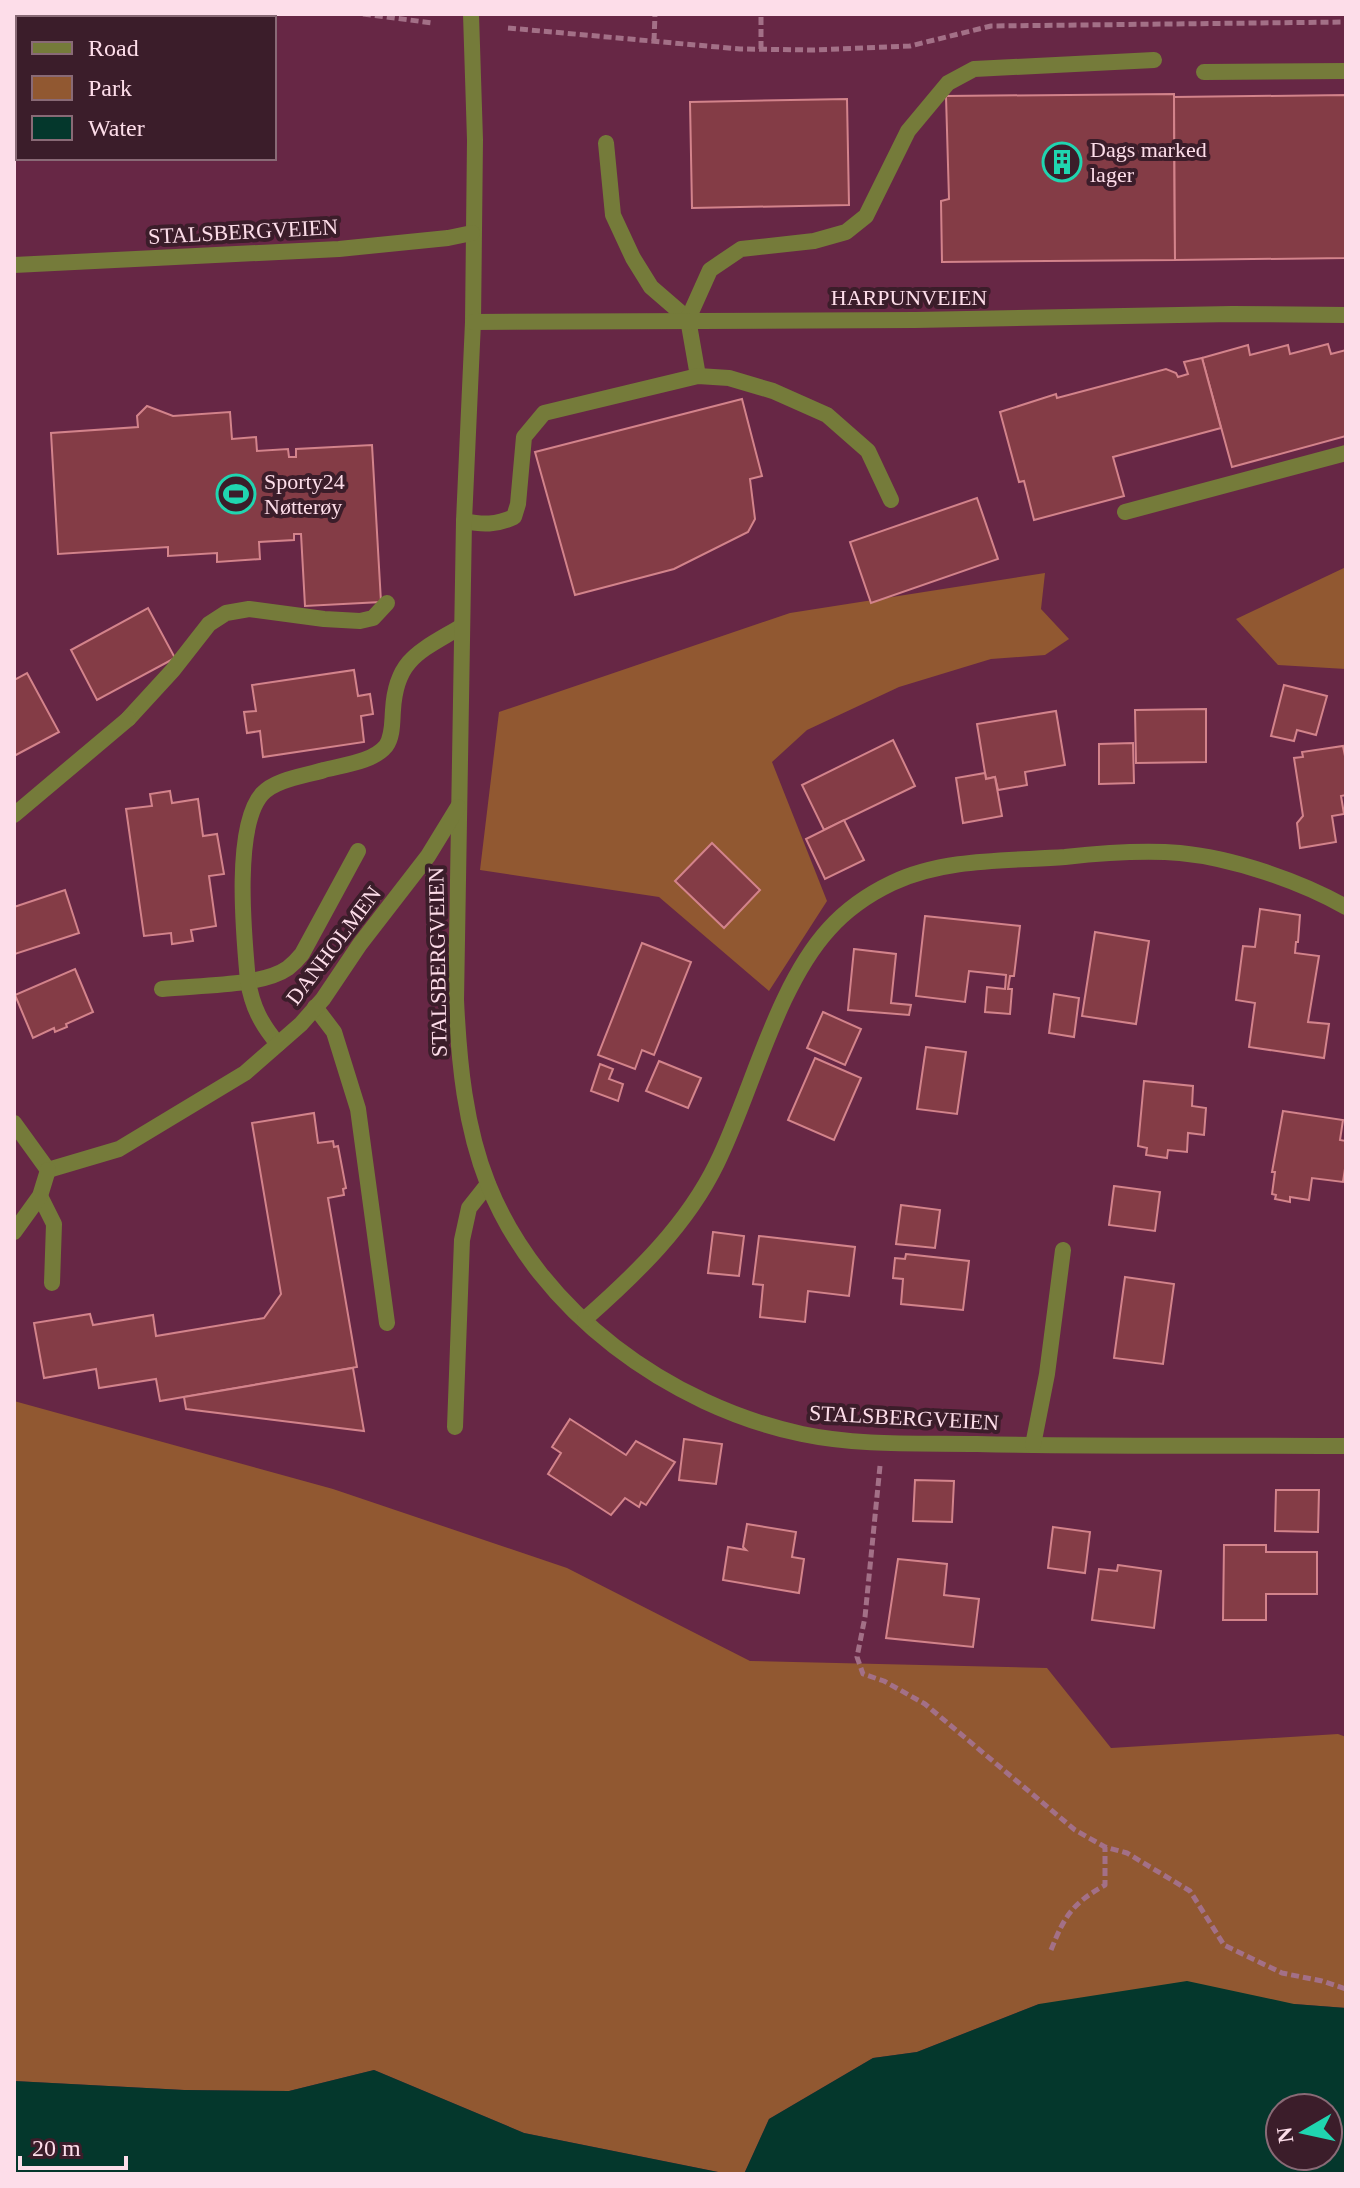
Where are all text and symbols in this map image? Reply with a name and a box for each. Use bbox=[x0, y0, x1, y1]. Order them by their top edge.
legend bbox=[16, 16, 276, 160]
text: Road bbox=[88, 35, 139, 61]
text: Park bbox=[88, 75, 132, 101]
text: Water bbox=[88, 115, 145, 141]
place label: Dags marked lager bbox=[1090, 137, 1207, 187]
building icon: Dags marked lager bbox=[1041, 141, 1083, 183]
street label: STALSBERGVEIEN bbox=[147, 214, 339, 249]
street label: HARPUNVEIEN bbox=[831, 285, 987, 310]
place label: Sporty24 Nøtterøy bbox=[264, 469, 345, 519]
sports icon: Sporty24 Nøtterøy bbox=[215, 473, 257, 515]
street label: STALSBERGVEIEN bbox=[423, 867, 452, 1057]
street label: DANHOLMEN bbox=[281, 881, 386, 1009]
street label: STALSBERGVEIEN bbox=[808, 1400, 1000, 1435]
north arrow bbox=[1264, 2092, 1344, 2172]
scale bar bbox=[20, 2120, 126, 2170]
text: N bbox=[1271, 2125, 1298, 2145]
text: 20 m bbox=[32, 2135, 81, 2161]

